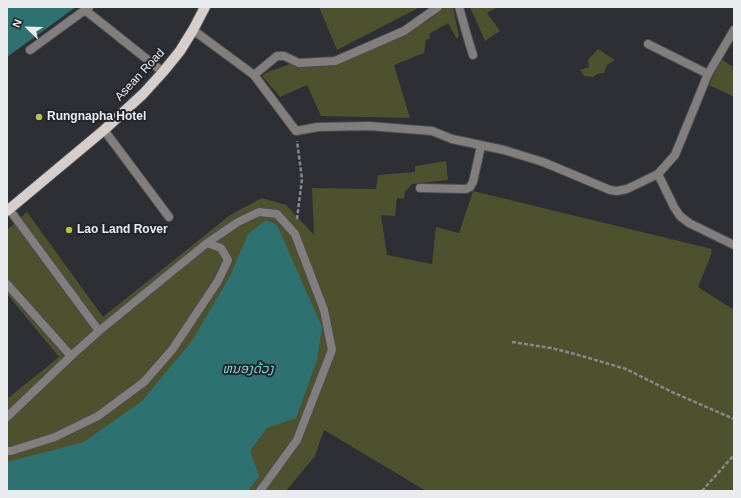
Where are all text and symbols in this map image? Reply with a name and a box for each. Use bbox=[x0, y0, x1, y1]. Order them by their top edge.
north arrow bbox=[8, 8, 48, 48]
text: N bbox=[10, 17, 24, 29]
street label: Asean Road bbox=[112, 46, 168, 104]
place label: Rungnapha Hotel bbox=[47, 110, 146, 124]
marker: Rungnapha Hotel bbox=[34, 112, 44, 122]
place label: Lao Land Rover bbox=[77, 223, 168, 237]
marker: Lao Land Rover bbox=[64, 225, 74, 235]
water label: ຫນອງດ້ວງ bbox=[223, 361, 273, 377]

